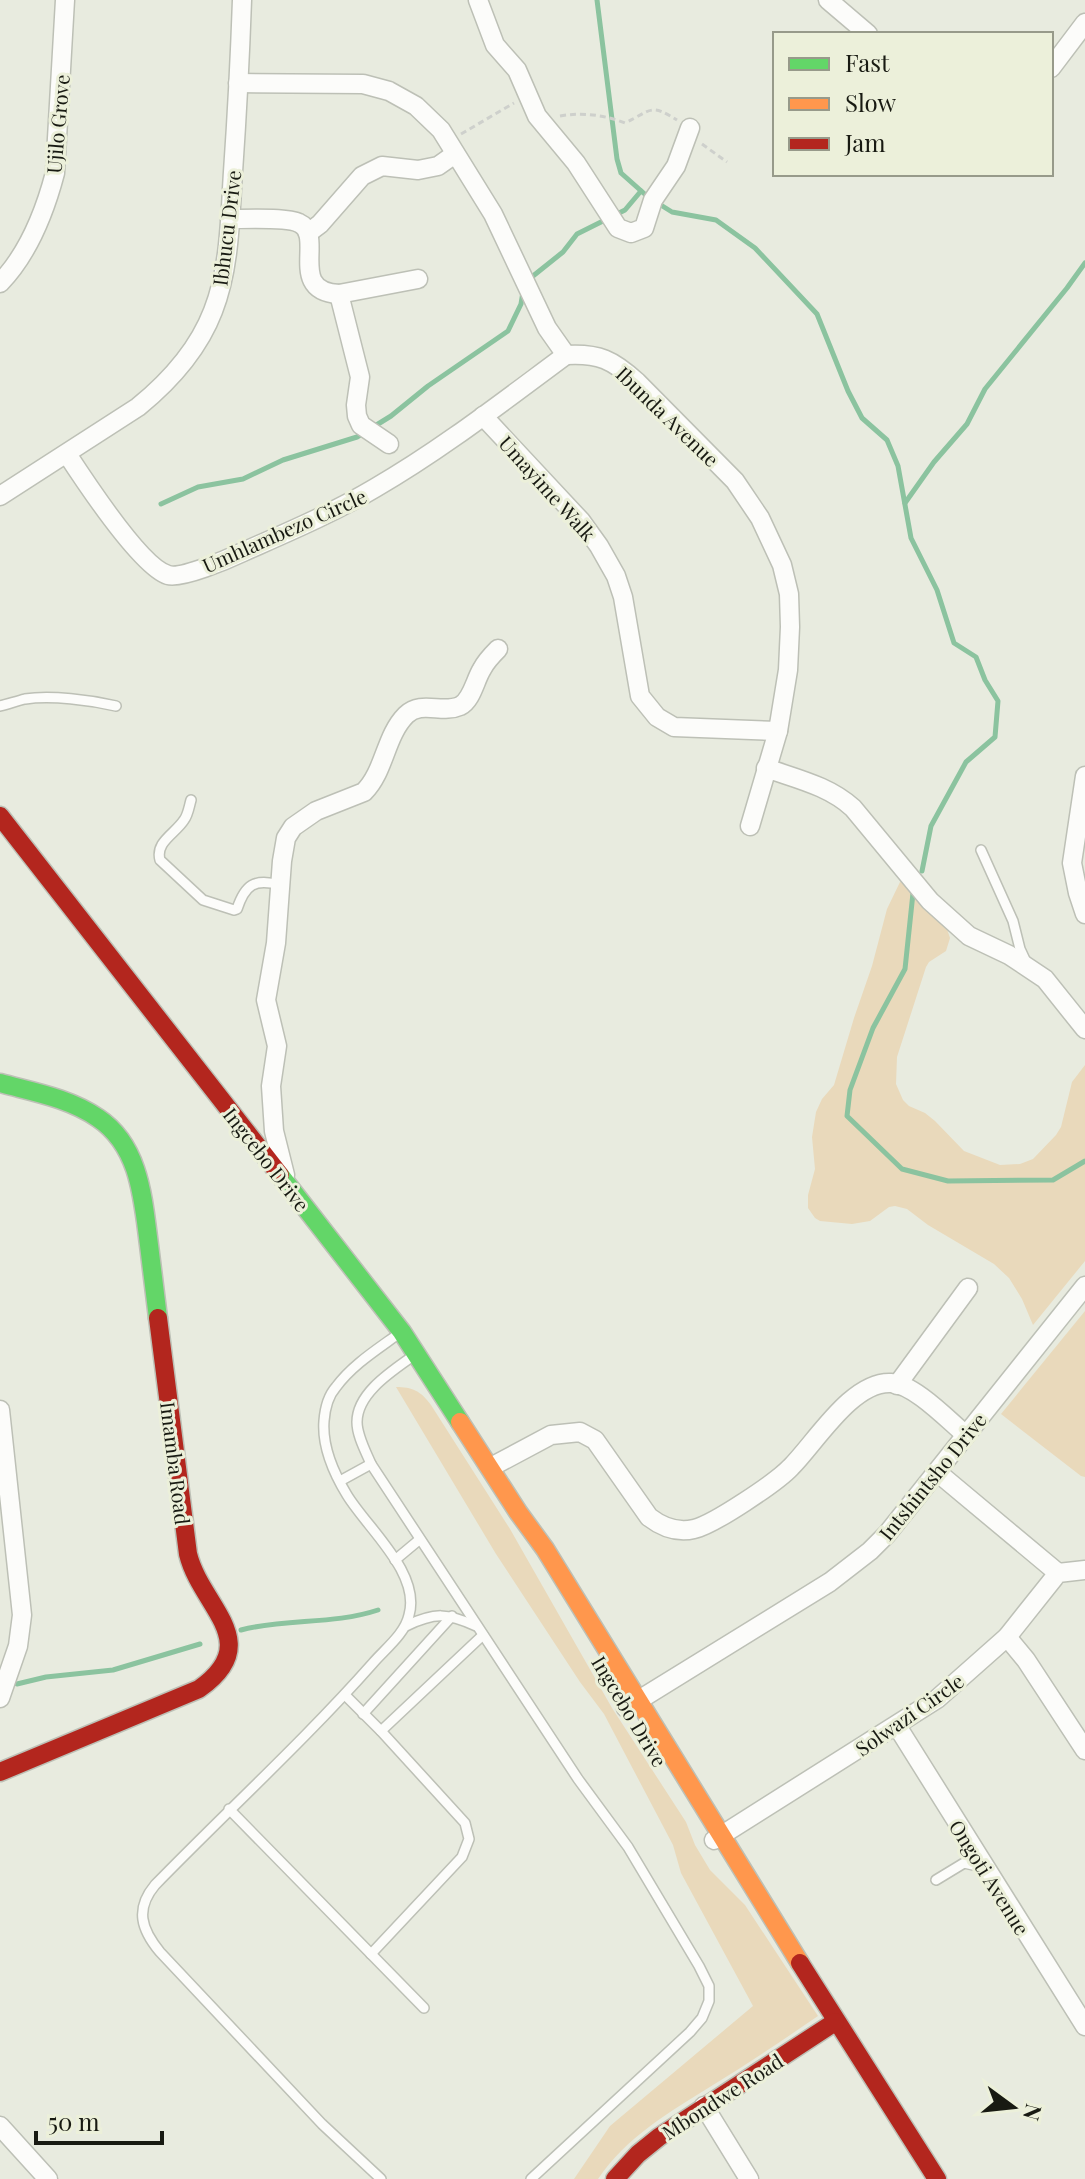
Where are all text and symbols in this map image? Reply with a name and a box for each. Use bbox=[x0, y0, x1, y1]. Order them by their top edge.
legend bbox=[773, 32, 1053, 176]
text: Fast bbox=[845, 46, 890, 78]
street label: Ujilo Grove bbox=[39, 73, 75, 175]
text: Slow bbox=[845, 86, 897, 118]
text: Jam bbox=[844, 126, 886, 158]
street label: Ibhucu Drive bbox=[206, 169, 246, 287]
street label: Ibunda Avenue bbox=[611, 360, 725, 472]
street label: Umayime Walk bbox=[494, 430, 602, 546]
street label: Umhlambezo Circle bbox=[198, 482, 370, 578]
street label: Ingcebo Drive bbox=[218, 1101, 316, 1217]
street label: Imamba Road bbox=[155, 1400, 197, 1526]
street label: Intshintsho Drive bbox=[872, 1407, 992, 1545]
street label: Ingcebo Drive bbox=[586, 1651, 674, 1771]
street label: Solwazi Circle bbox=[849, 1667, 969, 1761]
street label: Ongoti Avenue bbox=[944, 1814, 1036, 1940]
street label: Mbondwe Road bbox=[656, 2047, 788, 2145]
north arrow bbox=[973, 2067, 1053, 2147]
scale bar bbox=[36, 2095, 162, 2145]
text: N bbox=[1017, 2101, 1050, 2124]
text: 50 m bbox=[48, 2105, 100, 2137]

